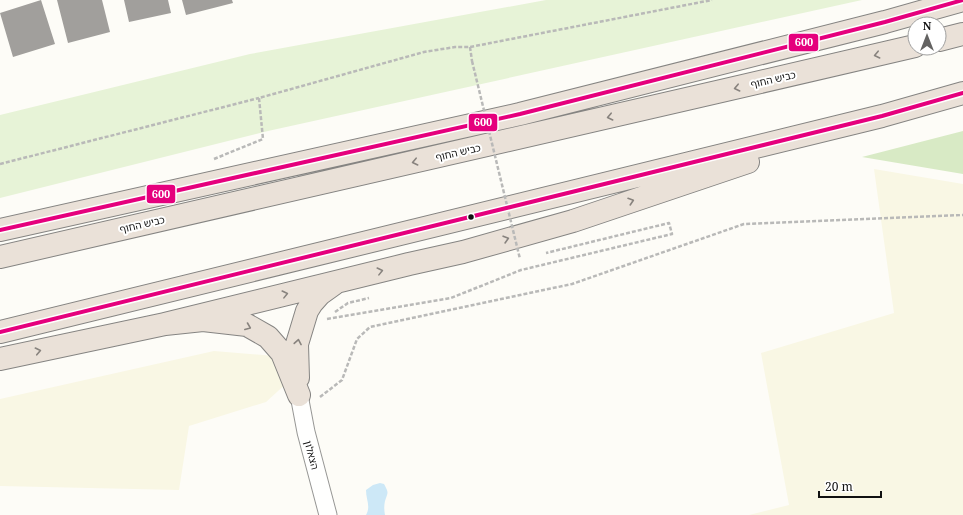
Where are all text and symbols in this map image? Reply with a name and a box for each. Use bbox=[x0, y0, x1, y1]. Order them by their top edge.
north arrow bbox=[907, 16, 947, 56]
text: N bbox=[923, 18, 932, 33]
line badge: 600 bbox=[788, 33, 819, 52]
text: 600 bbox=[795, 34, 813, 49]
one-way arrow bbox=[874, 50, 880, 58]
street label: כביש החוף bbox=[749, 67, 797, 91]
one-way arrow bbox=[734, 83, 740, 91]
one-way arrow bbox=[607, 112, 613, 120]
line badge: 600 bbox=[468, 113, 498, 132]
text: 600 bbox=[474, 114, 492, 129]
street label: כביש החוף bbox=[434, 140, 482, 164]
one-way arrow bbox=[412, 157, 418, 165]
line badge: 600 bbox=[146, 184, 176, 204]
text: 600 bbox=[152, 186, 170, 201]
one-way arrow bbox=[627, 198, 634, 206]
street label: כביש החוף bbox=[118, 212, 166, 236]
unlabelled marker bbox=[466, 212, 476, 222]
one-way arrow bbox=[503, 235, 510, 244]
one-way arrow bbox=[377, 267, 383, 275]
one-way arrow bbox=[282, 291, 288, 299]
one-way arrow bbox=[245, 323, 252, 331]
one-way arrow bbox=[293, 339, 302, 346]
one-way arrow bbox=[35, 347, 41, 355]
street label: הצאלון bbox=[301, 439, 323, 471]
scale bar bbox=[819, 473, 881, 499]
text: 20 m bbox=[825, 478, 853, 495]

